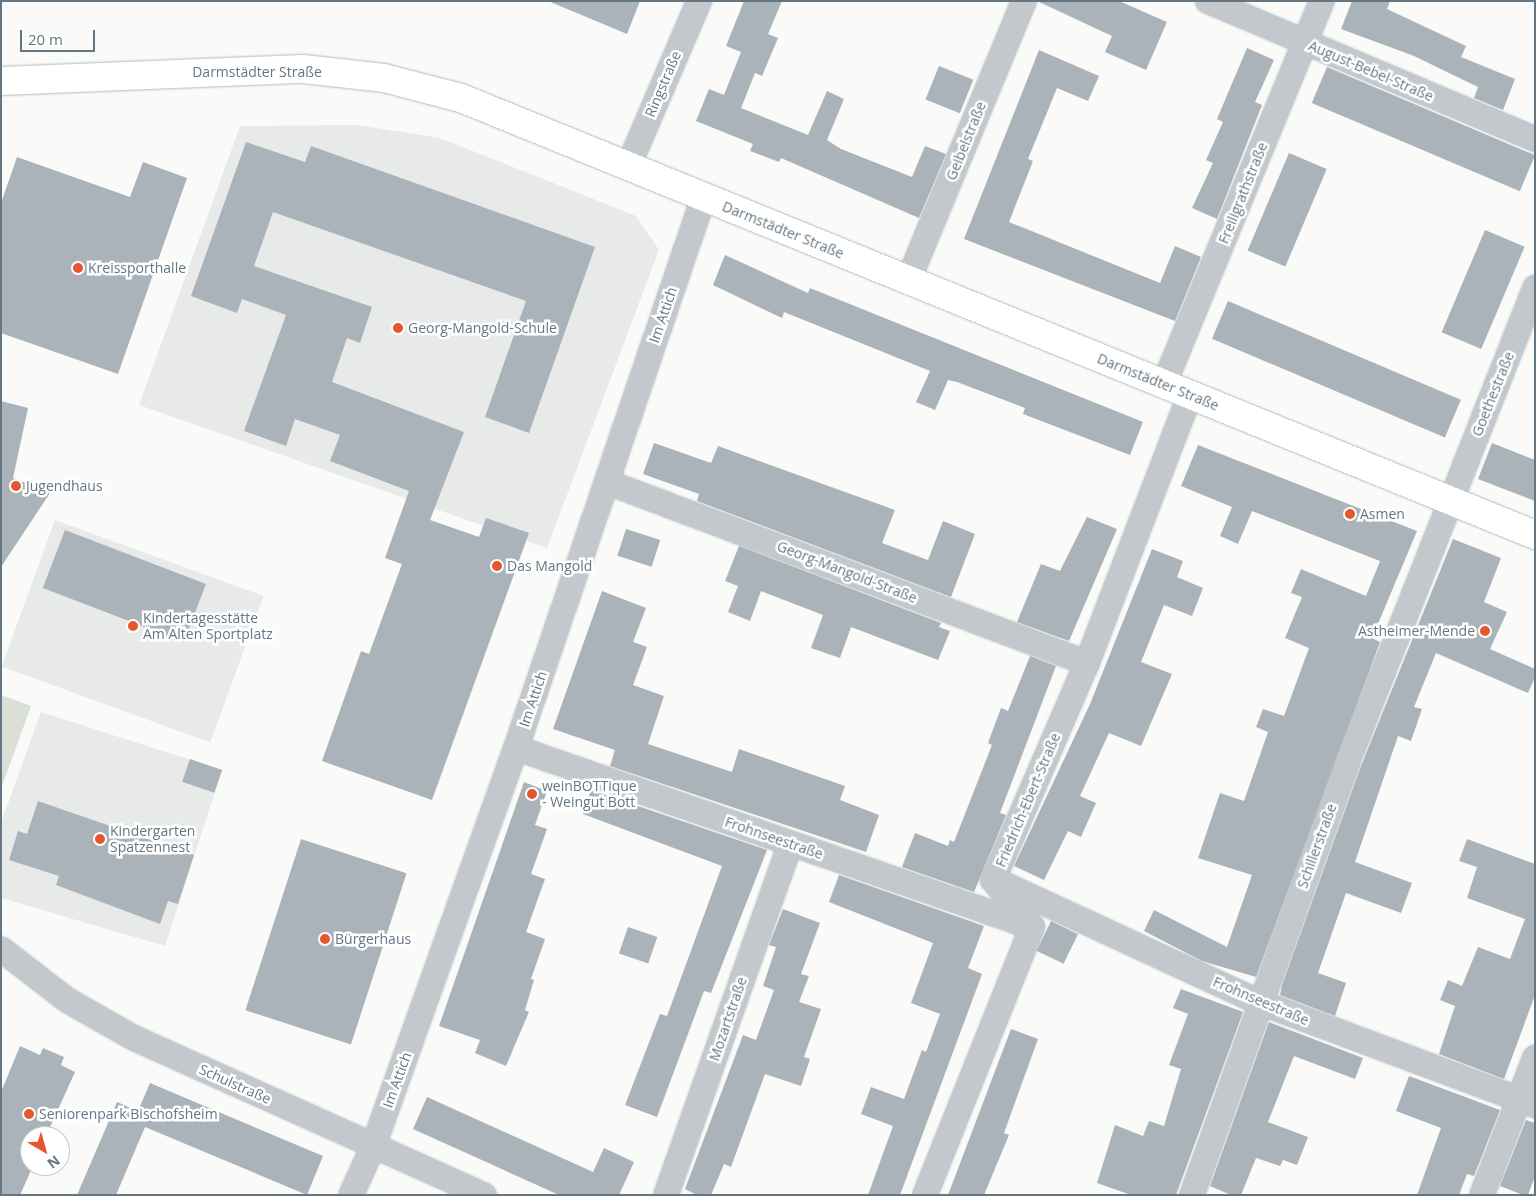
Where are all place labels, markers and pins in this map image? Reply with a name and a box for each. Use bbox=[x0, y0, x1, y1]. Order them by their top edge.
place label: Kreissporthalle bbox=[88, 260, 186, 276]
marker: Kreissporthalle bbox=[72, 262, 84, 274]
place label: Georg-Mangold-Schule bbox=[408, 320, 557, 336]
marker: Georg-Mangold-Schule bbox=[392, 322, 404, 334]
place label: Jugendhaus bbox=[26, 478, 103, 494]
marker: Jugendhaus bbox=[10, 480, 22, 492]
place label: Asmen bbox=[1360, 506, 1405, 522]
marker: Asmen bbox=[1344, 508, 1356, 520]
place label: Das Mangold bbox=[507, 558, 592, 574]
marker: Das Mangold bbox=[491, 560, 503, 572]
place label: Kindertagesstätte Am Alten Sportplatz bbox=[143, 610, 273, 642]
marker: Kindertagesstätte Am Alten Sportplatz bbox=[127, 620, 139, 632]
place label: Astheimer-Mende bbox=[1358, 623, 1475, 639]
marker: Astheimer-Mende bbox=[1479, 625, 1491, 637]
place label: weinBOTTique - Weingut Bott bbox=[542, 778, 637, 810]
marker: weinBOTTique - Weingut Bott bbox=[526, 788, 538, 800]
place label: Kindergarten Spatzennest bbox=[110, 823, 195, 856]
marker: Kindergarten Spatzennest bbox=[94, 833, 106, 845]
place label: Bürgerhaus bbox=[335, 931, 411, 947]
marker: Bürgerhaus bbox=[319, 933, 331, 945]
place label: Seniorenpark Bischofsheim bbox=[39, 1106, 218, 1122]
marker: Seniorenpark Bischofsheim bbox=[23, 1108, 35, 1120]

